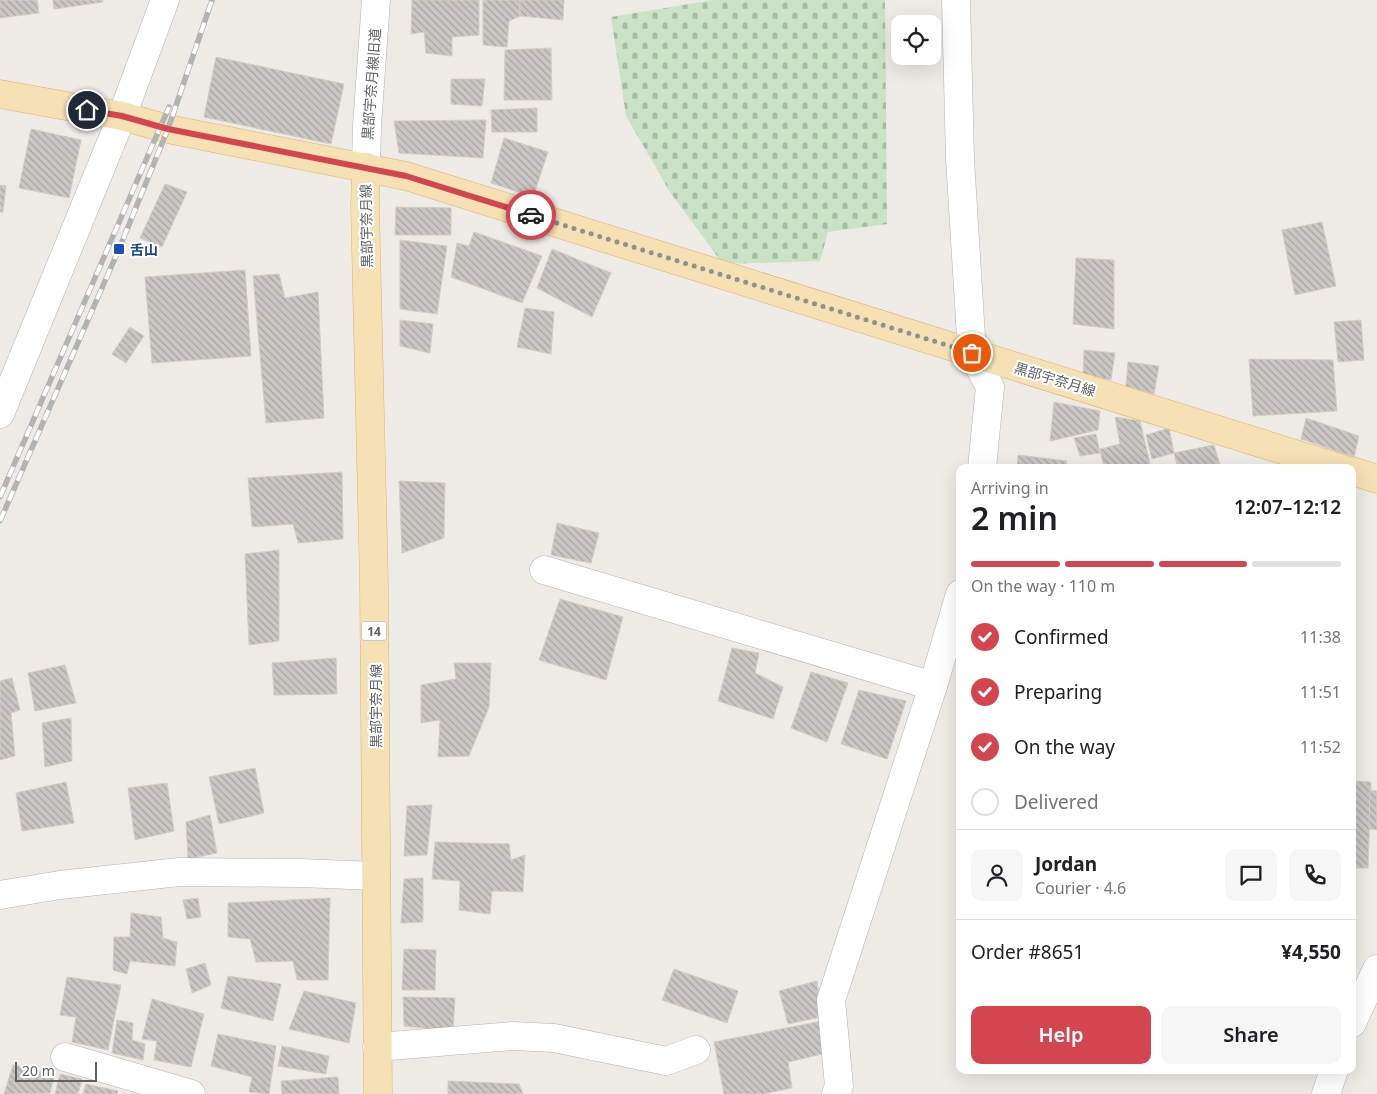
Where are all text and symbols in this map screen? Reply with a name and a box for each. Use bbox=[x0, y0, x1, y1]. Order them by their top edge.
map controls bbox=[891, 15, 941, 65]
button: locate bbox=[891, 15, 941, 65]
street label: 黒部宇奈月線旧道 bbox=[358, 27, 384, 141]
pin bbox=[66, 89, 108, 131]
icon: home bbox=[73, 96, 101, 124]
street label: 黒部宇奈月線 bbox=[356, 184, 376, 268]
courier bbox=[506, 190, 556, 240]
icon: car bbox=[517, 201, 545, 229]
place label: 舌山 bbox=[130, 240, 158, 259]
marker: 舌山 bbox=[112, 242, 126, 256]
pin bbox=[951, 332, 993, 374]
icon: bag bbox=[958, 339, 986, 367]
street label: 黒部宇奈月線 bbox=[1012, 358, 1098, 400]
text: Arriving in bbox=[971, 477, 1049, 499]
text: 12:07–12:12 bbox=[1234, 494, 1341, 520]
text: 2 min bbox=[971, 496, 1058, 539]
text: On the way · 110 m bbox=[971, 575, 1115, 597]
road number: 14 bbox=[362, 622, 386, 640]
icon: check bbox=[971, 623, 999, 651]
text: Confirmed bbox=[1014, 624, 1109, 650]
text: 11:38 bbox=[1300, 626, 1341, 648]
street label: 黒部宇奈月線 bbox=[366, 664, 385, 748]
icon: check bbox=[971, 678, 999, 706]
text: Preparing bbox=[1014, 679, 1102, 705]
text: 11:51 bbox=[1300, 681, 1341, 703]
icon: check bbox=[971, 733, 999, 761]
text: On the way bbox=[1014, 734, 1115, 760]
text: 11:52 bbox=[1300, 736, 1341, 758]
text: Delivered bbox=[1014, 789, 1099, 815]
button: person bbox=[971, 849, 1023, 901]
button: chat bbox=[1225, 849, 1277, 901]
button: phone bbox=[1289, 849, 1341, 901]
text: Jordan bbox=[1035, 851, 1097, 877]
text: Courier · 4.6 bbox=[1035, 877, 1126, 899]
text: Order #8651 bbox=[971, 939, 1084, 965]
text: ¥4,550 bbox=[1281, 939, 1341, 965]
button: Help bbox=[971, 1006, 1151, 1064]
button: Share bbox=[1161, 1006, 1341, 1064]
scale bar bbox=[15, 1059, 98, 1082]
text: 20 m bbox=[22, 1061, 55, 1080]

